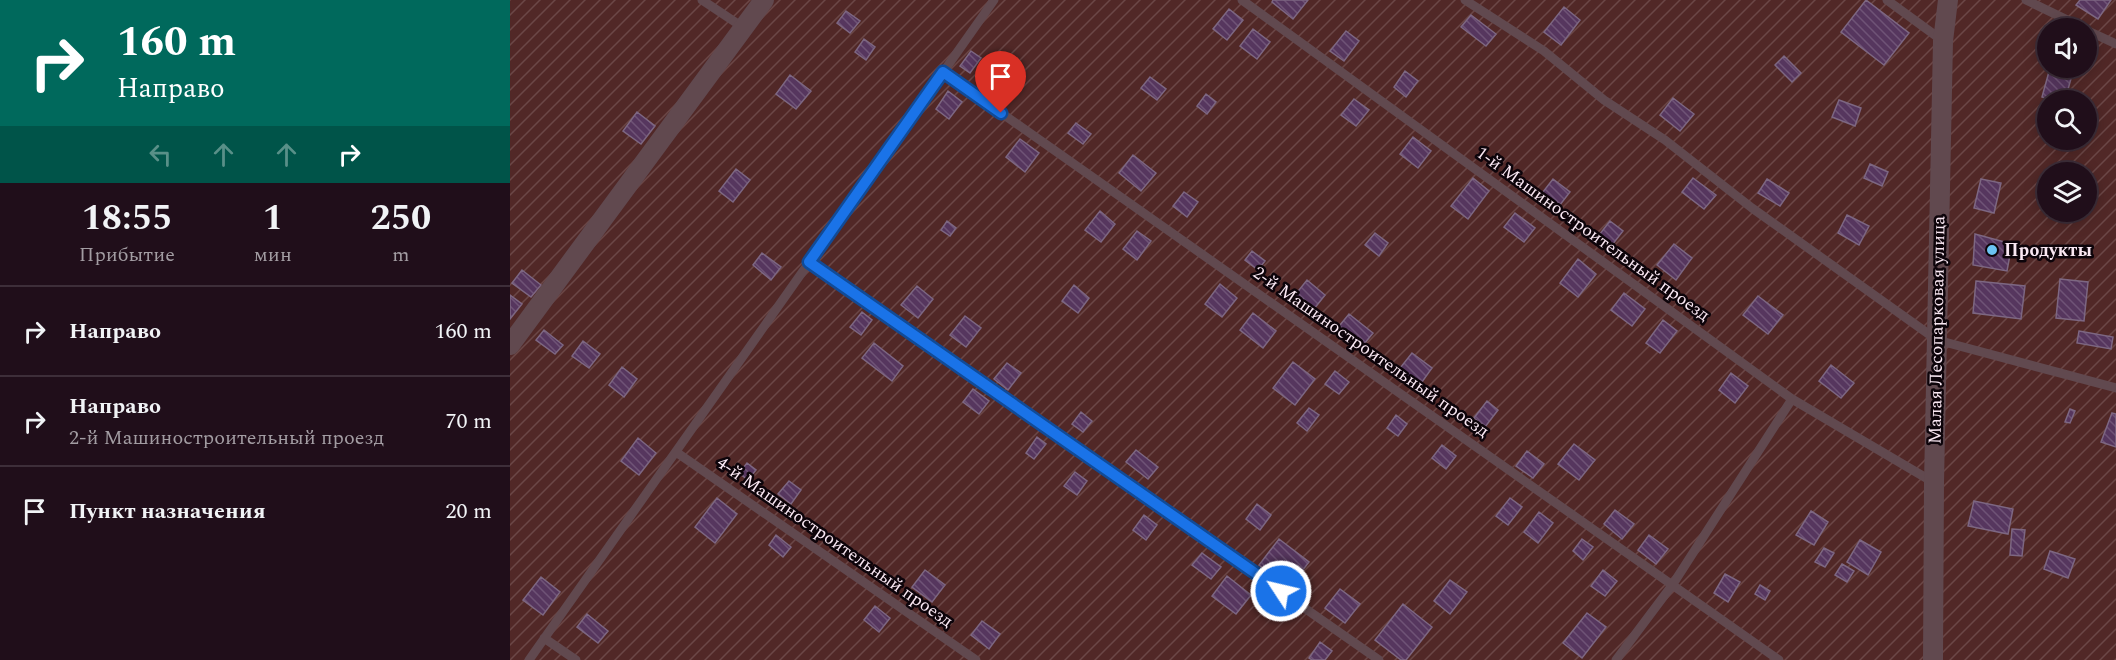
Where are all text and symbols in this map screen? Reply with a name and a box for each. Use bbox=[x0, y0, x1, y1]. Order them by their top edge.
text: 160 m bbox=[117, 11, 236, 74]
map controls bbox=[2037, 18, 2097, 222]
button: sound bbox=[2037, 18, 2097, 78]
icon: right bbox=[18, 24, 96, 102]
pin bbox=[975, 51, 1026, 113]
icon: arrive bbox=[984, 60, 1017, 93]
text: Направо bbox=[117, 68, 225, 110]
button: search bbox=[2037, 90, 2097, 150]
icon: left bbox=[144, 138, 177, 171]
icon: ahead bbox=[207, 138, 240, 171]
icon: ahead bbox=[270, 138, 303, 171]
icon: right bbox=[333, 138, 366, 171]
street label: 1-й Машиностроительный проезд bbox=[1470, 140, 1716, 328]
button: layers bbox=[2037, 162, 2097, 222]
text: 18:55 bbox=[82, 191, 172, 246]
text: 1 bbox=[263, 191, 283, 246]
text: 250 bbox=[371, 191, 431, 246]
street label: Малая Лесопарковая улица bbox=[1922, 215, 1952, 444]
place label: Продукты bbox=[2004, 237, 2092, 264]
text: Прибытие bbox=[79, 240, 175, 270]
text: мин bbox=[254, 240, 292, 270]
text: m bbox=[392, 240, 409, 270]
marker: Продукты bbox=[1985, 243, 1999, 257]
street label: 2-й Машиностроительный проезд bbox=[1247, 260, 1495, 444]
icon: right bbox=[18, 315, 51, 348]
text: Направо bbox=[69, 315, 161, 348]
text: 160 m bbox=[435, 315, 492, 348]
text: Направо bbox=[69, 390, 161, 423]
icon: right bbox=[18, 405, 51, 438]
text: 70 m bbox=[446, 405, 492, 438]
text: 2-й Машиностроительный проезд bbox=[69, 423, 384, 453]
street label: 4-й Машиностроительный проезд bbox=[711, 450, 959, 634]
icon: arrive bbox=[18, 495, 51, 528]
text: Пункт назначения bbox=[69, 495, 266, 528]
text: 20 m bbox=[446, 495, 492, 528]
position arrow bbox=[1249, 559, 1313, 623]

